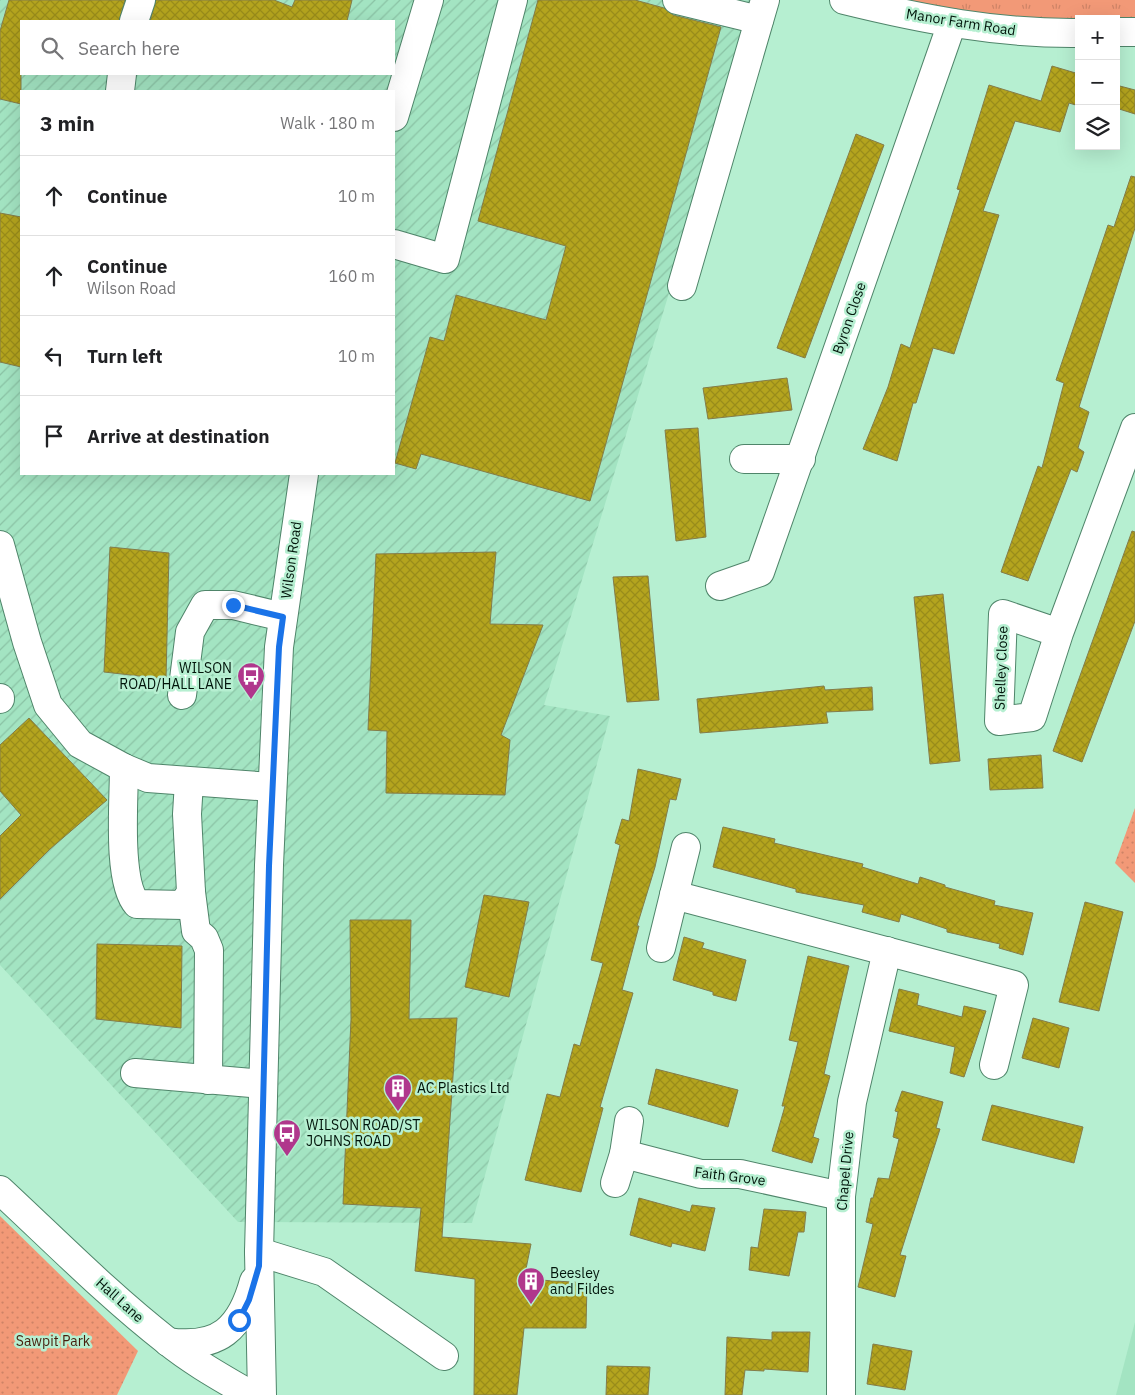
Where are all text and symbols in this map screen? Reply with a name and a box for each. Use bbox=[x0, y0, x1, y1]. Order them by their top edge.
street label: Manor Farm Road bbox=[905, 4, 1017, 40]
map controls bbox=[1075, 15, 1120, 150]
button: + bbox=[1075, 15, 1120, 60]
search box bbox=[20, 20, 395, 75]
icon: search bbox=[38, 34, 66, 62]
text: Search here bbox=[78, 36, 180, 60]
button: − bbox=[1075, 60, 1120, 105]
button: layers bbox=[1075, 105, 1120, 150]
text: 3 min bbox=[40, 109, 95, 137]
text: Walk · 180 m bbox=[280, 113, 375, 133]
icon: ahead bbox=[40, 182, 68, 210]
text: Continue bbox=[87, 184, 167, 208]
text: 10 m bbox=[338, 186, 375, 206]
text: Continue bbox=[87, 254, 167, 278]
icon: ahead bbox=[40, 262, 68, 290]
text: 160 m bbox=[328, 266, 375, 286]
text: Wilson Road bbox=[87, 278, 176, 298]
street label: Byron Close bbox=[828, 279, 870, 356]
icon: left bbox=[40, 342, 68, 370]
text: Turn left bbox=[87, 344, 163, 368]
text: 10 m bbox=[338, 346, 375, 366]
icon: arrive bbox=[40, 422, 68, 450]
text: Arrive at destination bbox=[87, 424, 270, 448]
street label: Wilson Road bbox=[277, 520, 305, 600]
route end bbox=[222, 594, 245, 617]
street label: Shelley Close bbox=[991, 625, 1011, 710]
place label: WILSON ROAD/HALL LANE bbox=[119, 659, 232, 693]
bus stop icon: WILSON ROAD/HALL LANE bbox=[236, 661, 266, 700]
building icon: AC Plastics Ltd bbox=[383, 1073, 413, 1112]
place label: AC Plastics Ltd bbox=[417, 1079, 510, 1097]
place label: WILSON ROAD/ST JOHNS ROAD bbox=[306, 1116, 420, 1150]
bus stop icon: WILSON ROAD/ST JOHNS ROAD bbox=[272, 1118, 302, 1157]
street label: Chapel Drive bbox=[833, 1130, 857, 1211]
street label: Faith Grove bbox=[693, 1163, 767, 1189]
place label: Beesley and Fildes bbox=[550, 1264, 615, 1298]
building icon: Beesley and Fildes bbox=[516, 1266, 546, 1305]
street label: Hall Lane bbox=[92, 1274, 148, 1326]
route start bbox=[228, 1309, 251, 1332]
park label: Sawpit Park bbox=[16, 1332, 91, 1350]

